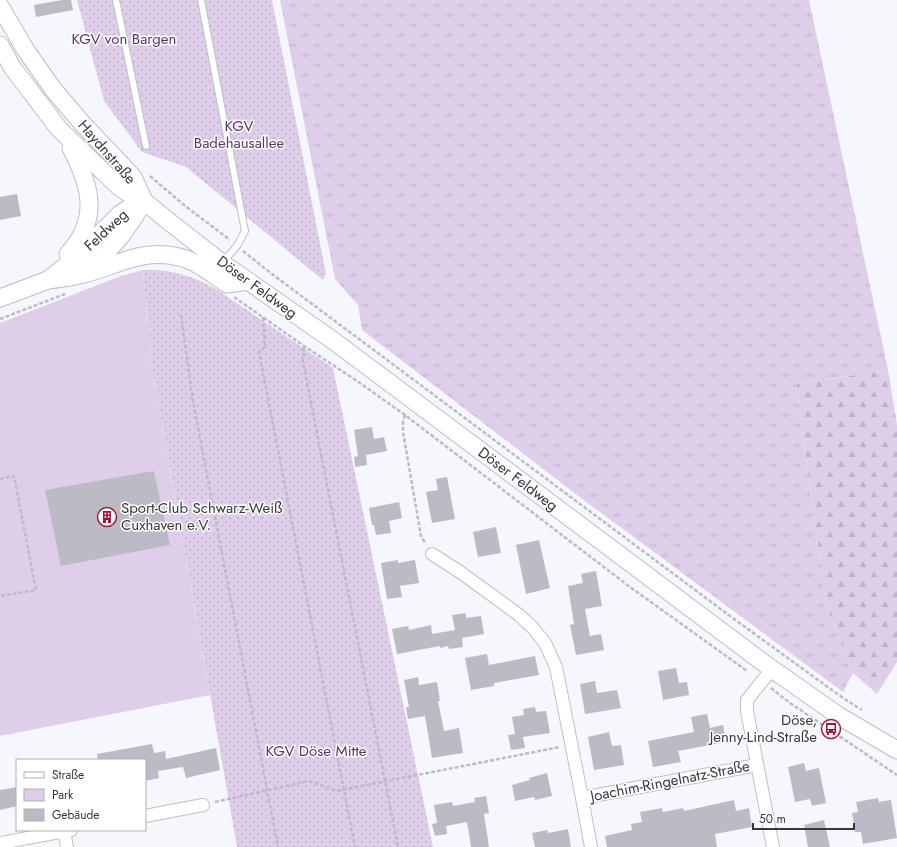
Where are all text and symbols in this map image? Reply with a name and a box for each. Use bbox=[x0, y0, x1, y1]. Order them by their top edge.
park label: KGV von Bargen bbox=[72, 28, 176, 50]
street label: Haydnstraße bbox=[73, 115, 141, 189]
park label: KGV Badehausallee bbox=[194, 115, 284, 154]
street label: Feldweg bbox=[79, 204, 133, 256]
street label: Döser Feldweg bbox=[212, 250, 302, 324]
street label: Döser Feldweg bbox=[474, 442, 562, 516]
place label: Sport-Club Schwarz-Weiß Cuxhaven e.V. bbox=[121, 497, 283, 536]
building icon: Sport-Club Schwarz-Weiß Cuxhaven e.V. bbox=[96, 506, 118, 528]
place label: Döse, Jenny-Lind-Straße bbox=[708, 709, 817, 748]
bus stop icon: Döse, Jenny-Lind-Straße bbox=[820, 718, 842, 740]
park label: KGV Döse Mitte bbox=[266, 740, 367, 762]
street label: Joachim-Ringelnatz-Straße bbox=[587, 755, 752, 808]
legend bbox=[16, 759, 146, 831]
text: Straße bbox=[52, 766, 84, 784]
text: Park bbox=[52, 786, 74, 804]
scale bar bbox=[753, 805, 854, 831]
text: Gebäude bbox=[52, 806, 99, 824]
text: 50 m bbox=[759, 810, 786, 828]

